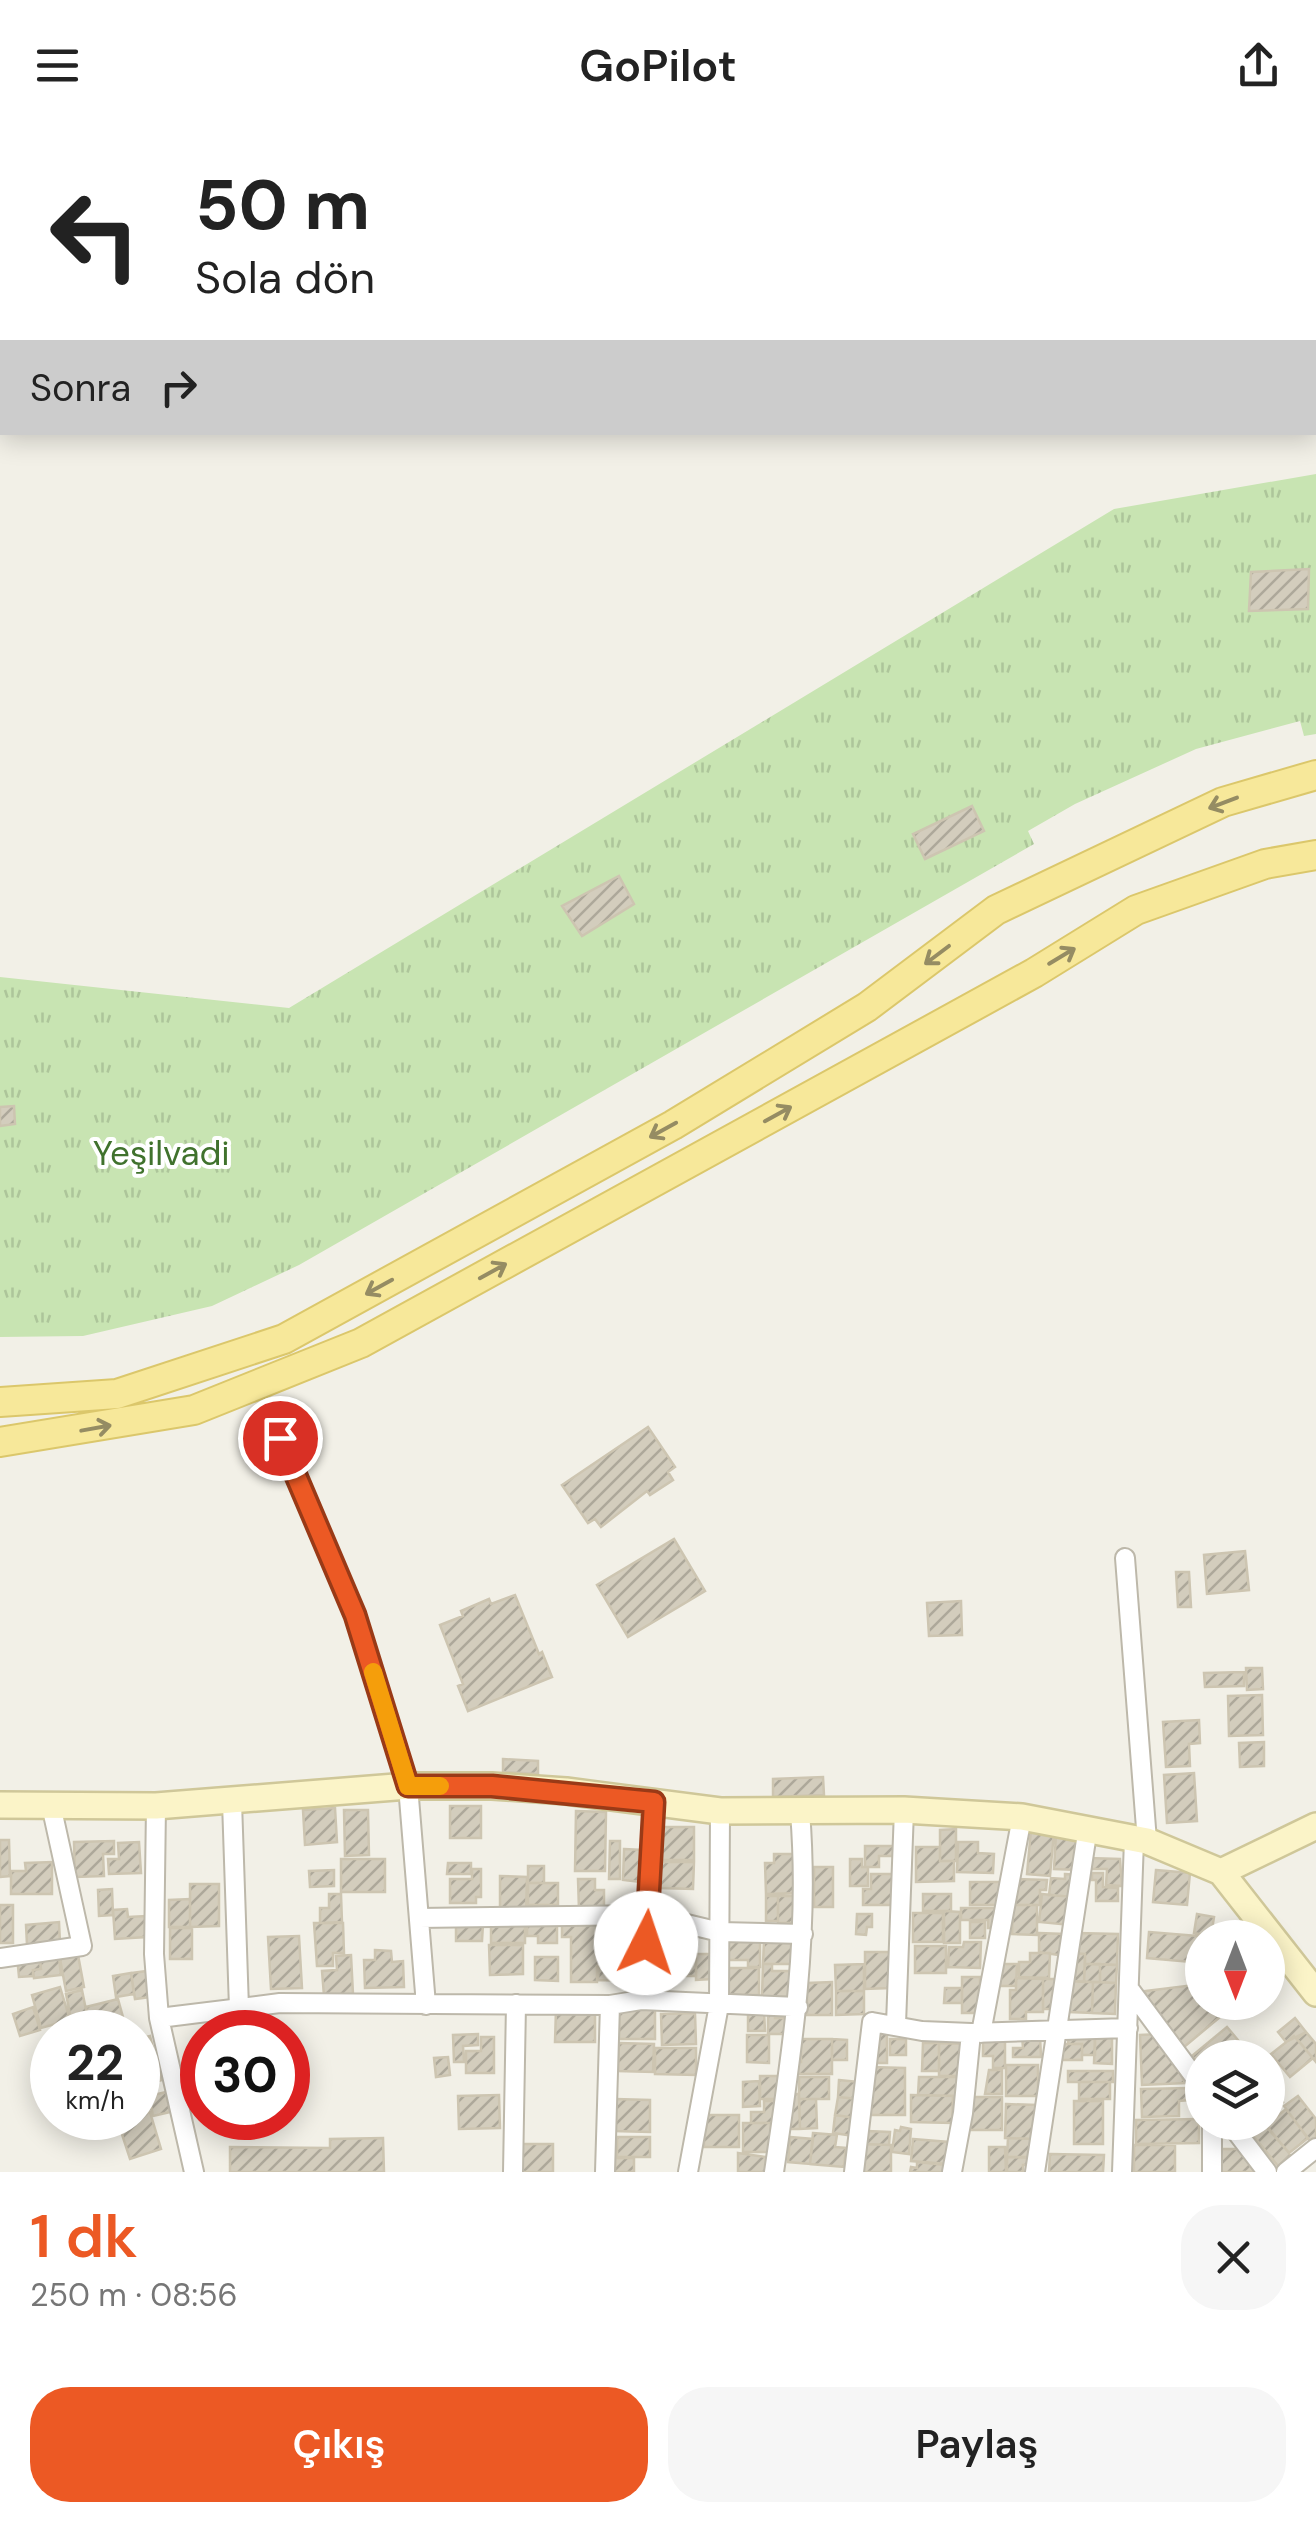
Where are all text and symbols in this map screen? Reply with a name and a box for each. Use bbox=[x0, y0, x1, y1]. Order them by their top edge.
text: GoPilot bbox=[579, 36, 737, 95]
icon: menu bbox=[30, 38, 85, 93]
icon: share bbox=[1231, 38, 1286, 93]
text: 50 m bbox=[195, 160, 370, 251]
icon: left bbox=[30, 170, 160, 300]
text: Sola dön bbox=[195, 248, 375, 307]
icon: right bbox=[151, 360, 206, 415]
text: Sonra bbox=[30, 363, 131, 413]
one-way arrow bbox=[1208, 796, 1239, 814]
one-way arrow bbox=[924, 944, 951, 965]
one-way arrow bbox=[1047, 945, 1076, 966]
one-way arrow bbox=[762, 1103, 792, 1123]
one-way arrow bbox=[649, 1121, 679, 1141]
park label: Yeşilvadi bbox=[93, 1130, 229, 1176]
one-way arrow bbox=[478, 1260, 507, 1280]
one-way arrow bbox=[365, 1277, 394, 1297]
pin bbox=[238, 1396, 323, 1481]
icon: arrive bbox=[253, 1411, 308, 1466]
one-way arrow bbox=[79, 1418, 112, 1437]
position arrow bbox=[594, 1891, 698, 1995]
north arrow bbox=[1185, 1920, 1285, 2020]
map controls bbox=[1185, 1920, 1285, 2140]
speed limit sign: 30 bbox=[180, 2010, 310, 2140]
text: 22 bbox=[66, 2030, 124, 2096]
button: layers bbox=[1185, 2040, 1285, 2140]
text: km/h bbox=[65, 2084, 125, 2117]
text: 1 dk bbox=[30, 2197, 138, 2276]
button: close bbox=[1181, 2205, 1286, 2310]
text: 250 m · 08:56 bbox=[30, 2274, 238, 2316]
button: Çıkış bbox=[30, 2387, 648, 2502]
button: Paylaş bbox=[668, 2387, 1286, 2502]

